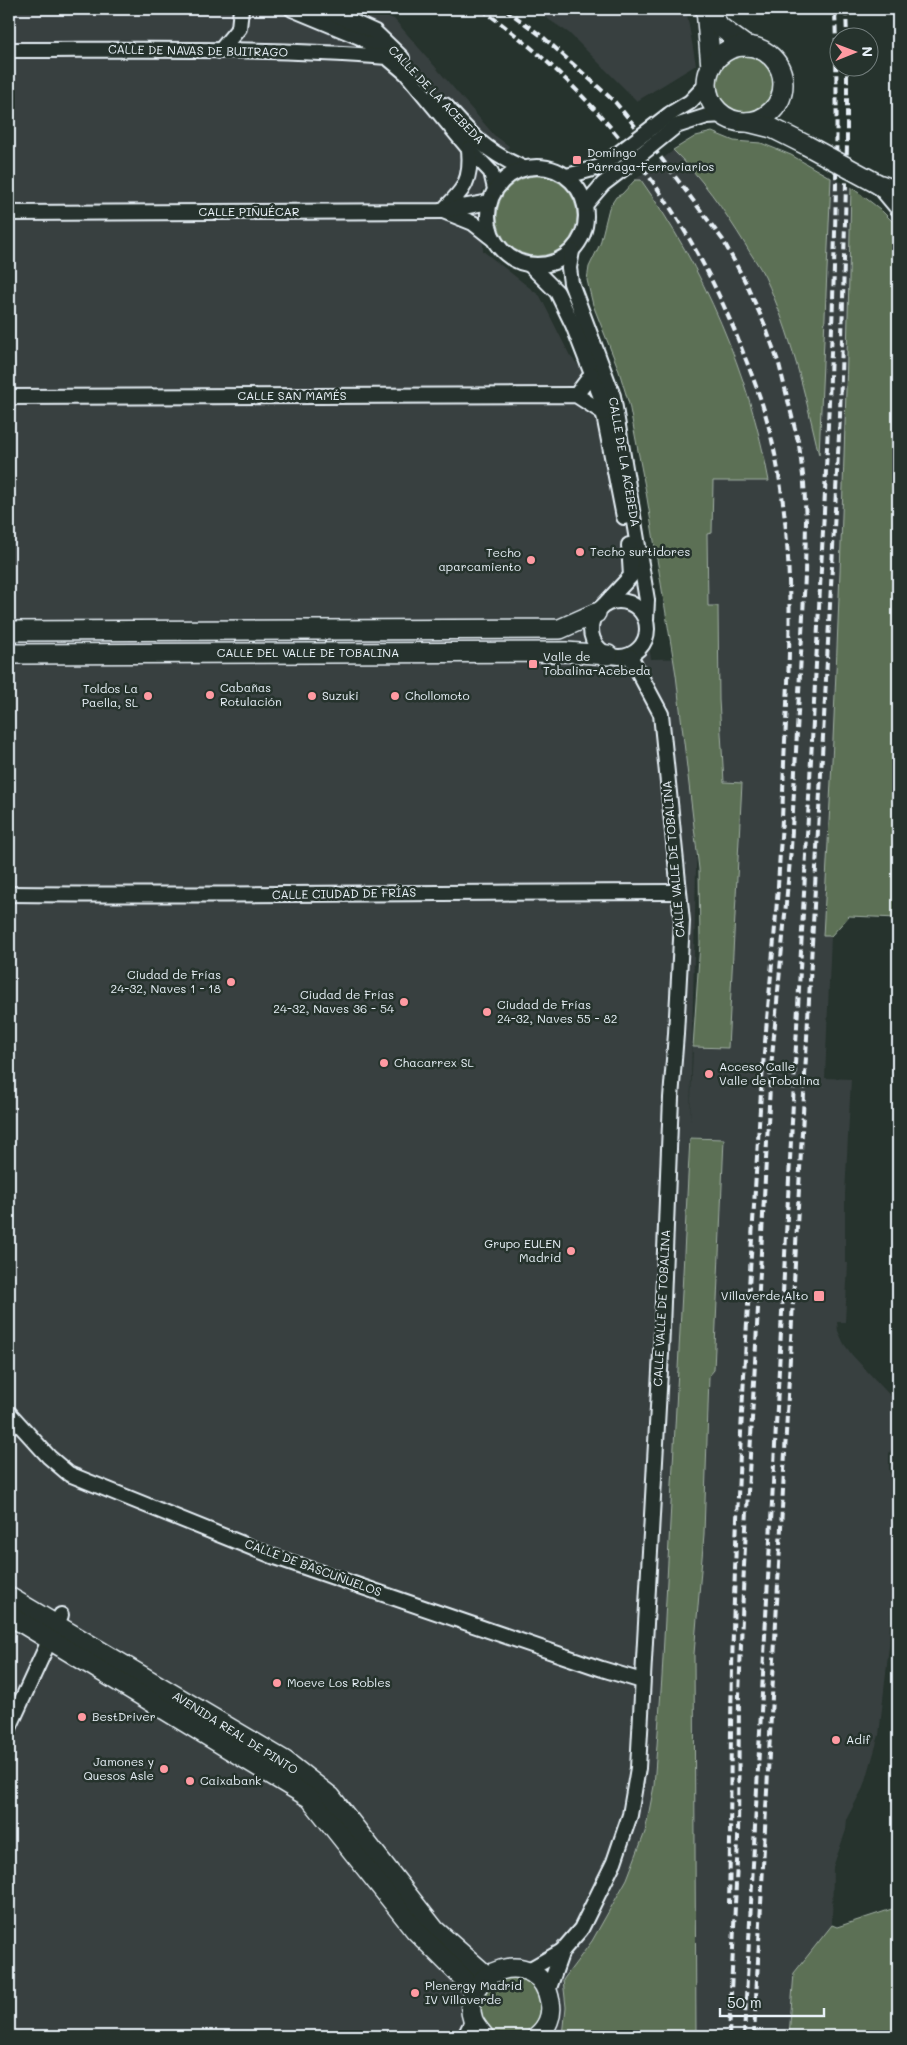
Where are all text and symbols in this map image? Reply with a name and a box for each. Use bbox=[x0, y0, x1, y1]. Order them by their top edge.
north arrow bbox=[830, 28, 880, 78]
street label: CALLE DE NAVAS DE BUITRAGO bbox=[108, 40, 288, 60]
street label: CALLE DE LA ACEBEDA bbox=[385, 41, 488, 147]
text: N bbox=[858, 46, 877, 57]
place label: Domingo Párraga-Ferroviarios bbox=[587, 144, 714, 174]
marker: Domingo Párraga-Ferroviarios bbox=[571, 154, 583, 166]
street label: CALLE PIÑUÉCAR bbox=[198, 203, 300, 219]
street label: CALLE SAN MAMÉS bbox=[237, 387, 347, 403]
street label: CALLE DE LA ACEBEDA bbox=[606, 396, 644, 528]
place label: Techo surtidores bbox=[590, 543, 690, 559]
place label: Techo aparcamiento bbox=[438, 544, 521, 574]
marker: Techo surtidores bbox=[574, 546, 586, 558]
marker: Techo aparcamiento bbox=[525, 554, 537, 566]
street label: CALLE DEL VALLE DE TOBALINA bbox=[217, 644, 399, 660]
place label: Valle de Tobalina-Acebeda bbox=[543, 648, 651, 678]
marker: Valle de Tobalina-Acebeda bbox=[527, 658, 539, 670]
place label: Cabañas Rotulación bbox=[220, 679, 282, 709]
place label: Toldos La Paella, SL bbox=[82, 680, 139, 710]
place label: Suzuki bbox=[322, 687, 359, 703]
place label: Chollomoto bbox=[405, 687, 470, 703]
marker: Cabañas Rotulación bbox=[204, 689, 216, 701]
marker: Toldos La Paella, SL bbox=[142, 690, 154, 702]
marker: Suzuki bbox=[306, 690, 318, 702]
marker: Chollomoto bbox=[389, 690, 401, 702]
street label: CALLE VALLE DE TOBALINA bbox=[658, 780, 688, 938]
street label: CALLE CIUDAD DE FRÍAS bbox=[272, 884, 417, 902]
place label: Ciudad de Frías 24-32, Naves 1 - 18 bbox=[111, 966, 221, 996]
marker: Ciudad de Frías 24-32, Naves 1 - 18 bbox=[225, 976, 237, 988]
place label: Ciudad de Frías 24-32, Naves 36 - 54 bbox=[273, 986, 394, 1016]
marker: Ciudad de Frías 24-32, Naves 36 - 54 bbox=[398, 996, 410, 1008]
place label: Ciudad de Frías 24-32, Naves 55 - 82 bbox=[497, 996, 617, 1026]
marker: Ciudad de Frías 24-32, Naves 55 - 82 bbox=[481, 1006, 493, 1018]
place label: Chacarrex SL bbox=[394, 1054, 475, 1070]
marker: Chacarrex SL bbox=[378, 1057, 390, 1069]
place label: Acceso Calle Valle de Tobalina bbox=[719, 1058, 820, 1088]
marker: Acceso Calle Valle de Tobalina bbox=[703, 1068, 715, 1080]
street label: CALLE VALLE DE TOBALINA bbox=[649, 1229, 673, 1387]
place label: Grupo EULEN Madrid bbox=[484, 1235, 561, 1265]
marker: Grupo EULEN Madrid bbox=[565, 1245, 577, 1257]
place label: Villaverde Alto bbox=[721, 1287, 808, 1303]
marker: Villaverde Alto bbox=[812, 1289, 826, 1303]
street label: CALLE DE BASCUÑUELOS bbox=[243, 1535, 384, 1599]
place label: Moeve Los Robles bbox=[287, 1674, 391, 1690]
marker: Moeve Los Robles bbox=[271, 1677, 283, 1689]
street label: AVENIDA REAL DE PINTO bbox=[170, 1687, 301, 1777]
place label: BestDriver bbox=[92, 1708, 156, 1724]
marker: BestDriver bbox=[76, 1711, 88, 1723]
place label: Adif bbox=[846, 1731, 871, 1747]
marker: Adif bbox=[830, 1734, 842, 1746]
place label: Jamones y Quesos Asle bbox=[83, 1753, 154, 1783]
marker: Jamones y Quesos Asle bbox=[158, 1763, 170, 1775]
place label: Caixabank bbox=[200, 1772, 261, 1788]
marker: Caixabank bbox=[184, 1775, 196, 1787]
place label: Plenergy Madrid IV Villaverde bbox=[425, 1977, 522, 2007]
scale bar bbox=[720, 1985, 823, 2017]
marker: Plenergy Madrid IV Villaverde bbox=[409, 1987, 421, 1999]
text: 50 m bbox=[727, 1992, 762, 2012]

